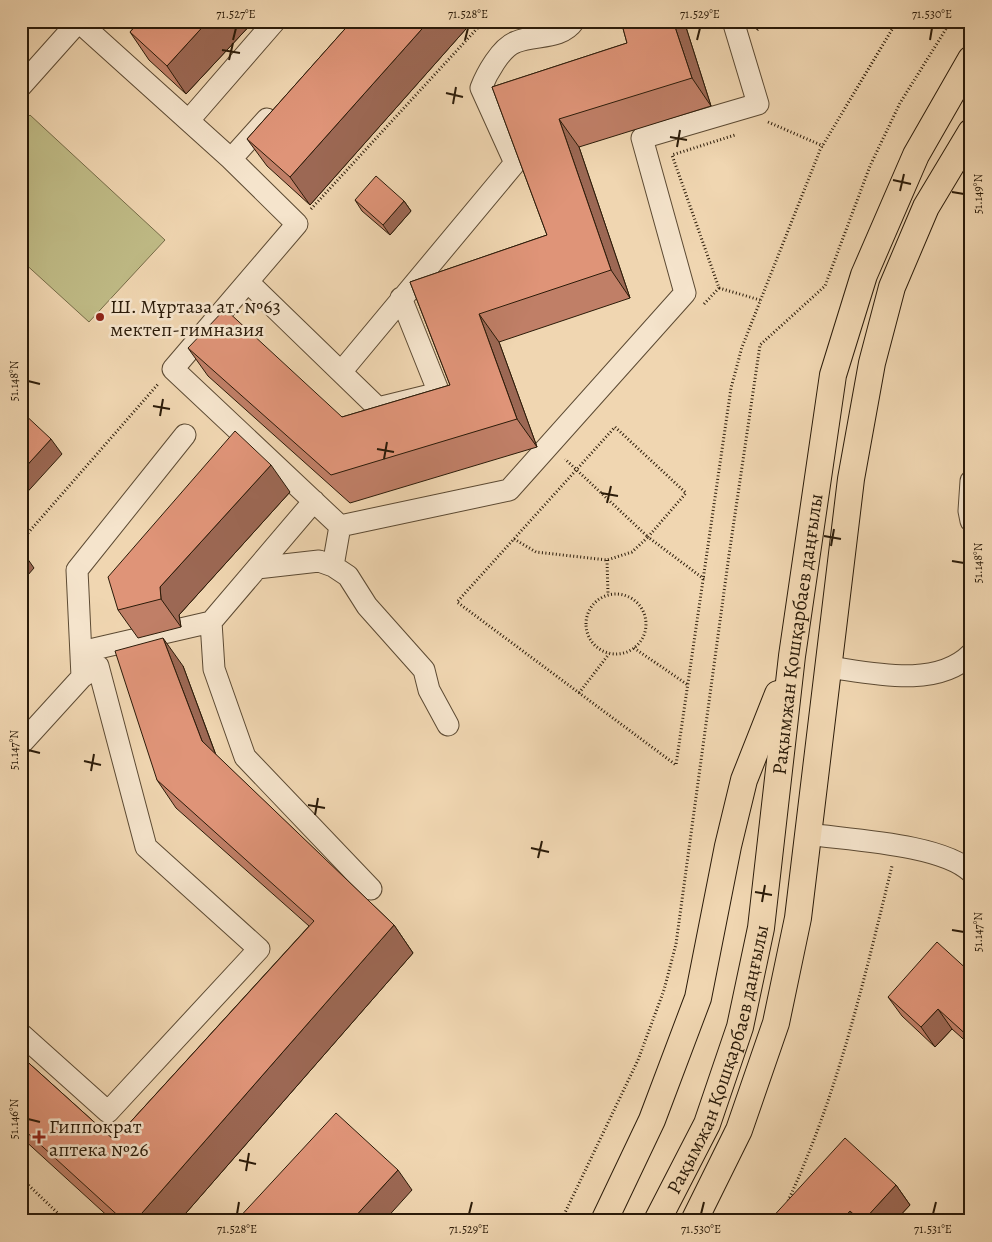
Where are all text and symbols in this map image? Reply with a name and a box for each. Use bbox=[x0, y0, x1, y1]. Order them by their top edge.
text: 71.527°E bbox=[216, 6, 256, 22]
text: 71.528°E bbox=[448, 6, 488, 22]
text: 71.529°E bbox=[680, 6, 720, 22]
text: 71.530°E bbox=[912, 6, 952, 22]
text: 51.149°N bbox=[970, 174, 986, 214]
place label: Ш. Мұртаза ат. №63 мектеп-гимназия bbox=[110, 293, 281, 343]
marker: Ш. Мұртаза ат. №63 мектеп-гимназия bbox=[94, 311, 106, 323]
text: 51.148°N bbox=[6, 360, 22, 401]
street label: Рақымжан Қошқарбаев даңғылы bbox=[766, 492, 830, 776]
text: 51.148°N bbox=[970, 542, 986, 583]
text: 51.147°N bbox=[6, 730, 22, 770]
text: 51.147°N bbox=[970, 912, 986, 952]
street label: Рақымжан Қошқарбаев даңғылы bbox=[660, 922, 775, 1199]
text: 51.146°N bbox=[6, 1099, 22, 1139]
place label: Гиппократ аптека №26 bbox=[49, 1113, 149, 1163]
marker: Гиппократ аптека №26 bbox=[33, 1131, 45, 1143]
text: 71.528°E bbox=[217, 1221, 257, 1237]
text: 71.529°E bbox=[449, 1221, 489, 1237]
text: 71.530°E bbox=[681, 1221, 721, 1237]
text: 71.531°E bbox=[914, 1221, 952, 1237]

